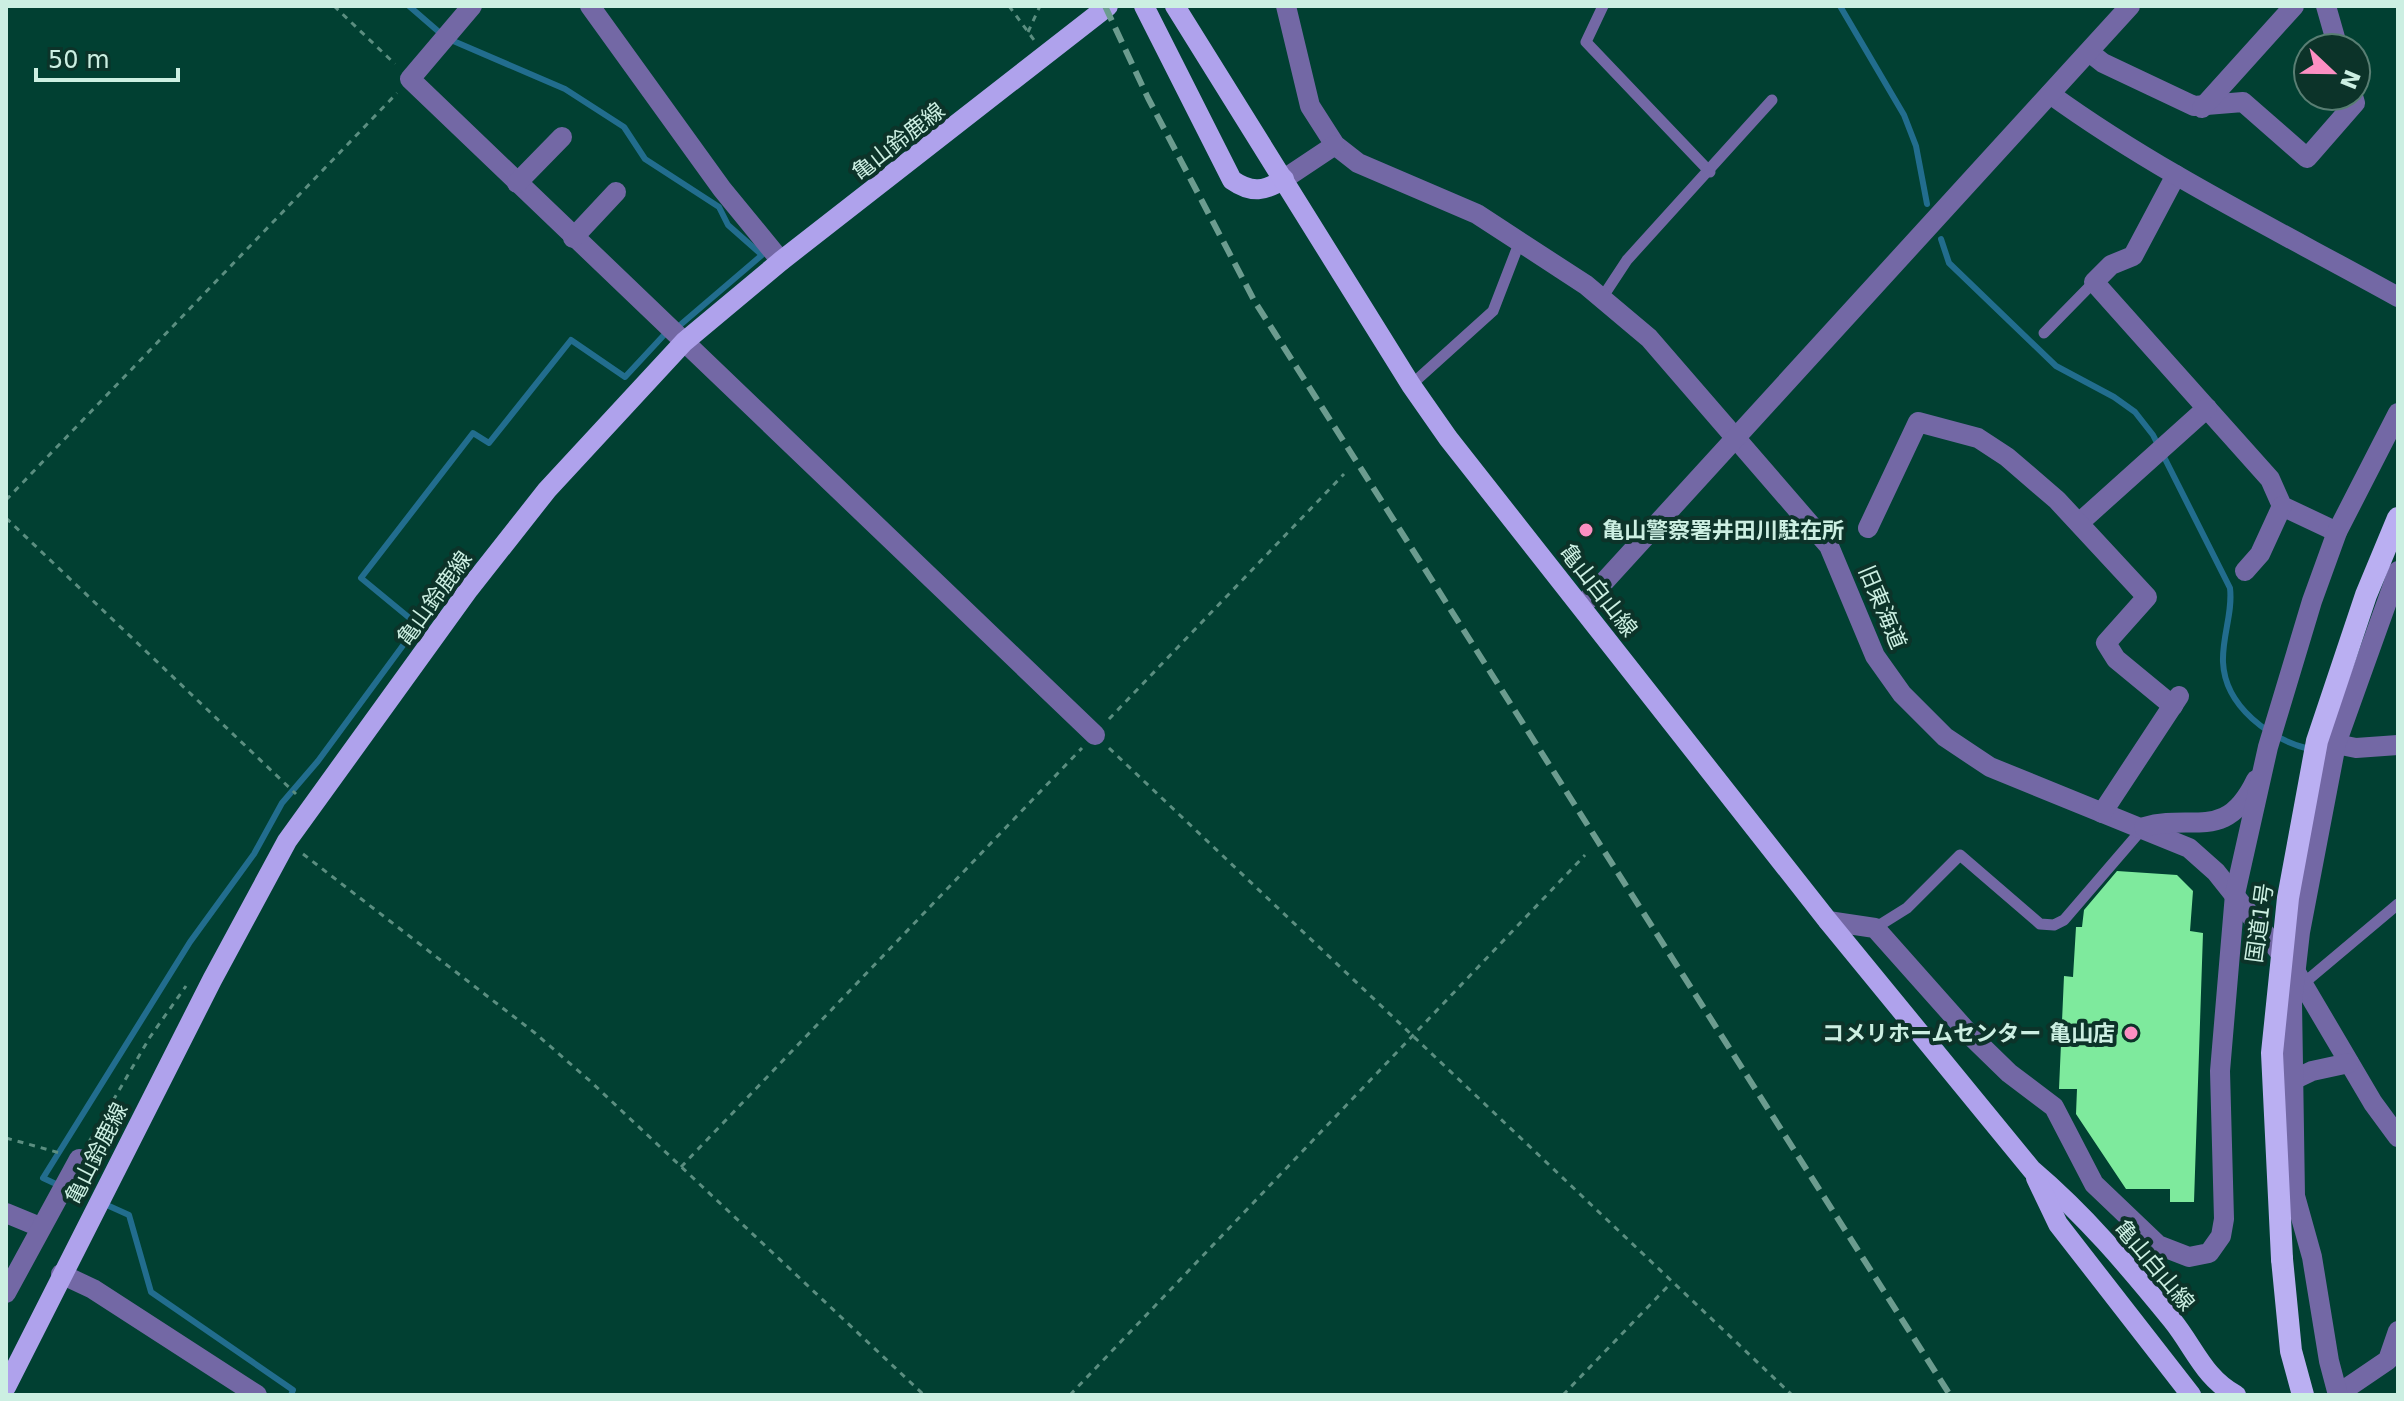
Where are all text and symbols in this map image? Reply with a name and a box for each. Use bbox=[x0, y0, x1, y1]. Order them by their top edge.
scale bar bbox=[36, 32, 178, 82]
north arrow bbox=[2292, 32, 2372, 112]
text: 50 m bbox=[48, 46, 110, 74]
text: N bbox=[2335, 66, 2365, 93]
street label: 亀山鈴鹿線 bbox=[847, 98, 949, 185]
place label: 亀山警察署井田川駐在所 bbox=[1602, 518, 1844, 543]
marker: 亀山警察署井田川駐在所 bbox=[1577, 521, 1595, 539]
street label: 亀山白山線 bbox=[1555, 539, 1642, 641]
street label: 亀山鈴鹿線 bbox=[392, 546, 477, 650]
street label: 旧東海道 bbox=[1854, 562, 1911, 653]
street label: 国道1号 bbox=[2242, 882, 2277, 964]
place label: コメリホームセンター 亀山店 bbox=[1822, 1021, 2115, 1046]
marker: コメリホームセンター 亀山店 bbox=[2122, 1024, 2140, 1042]
street label: 亀山鈴鹿線 bbox=[60, 1099, 133, 1208]
street label: 亀山白山線 bbox=[2110, 1215, 2200, 1315]

